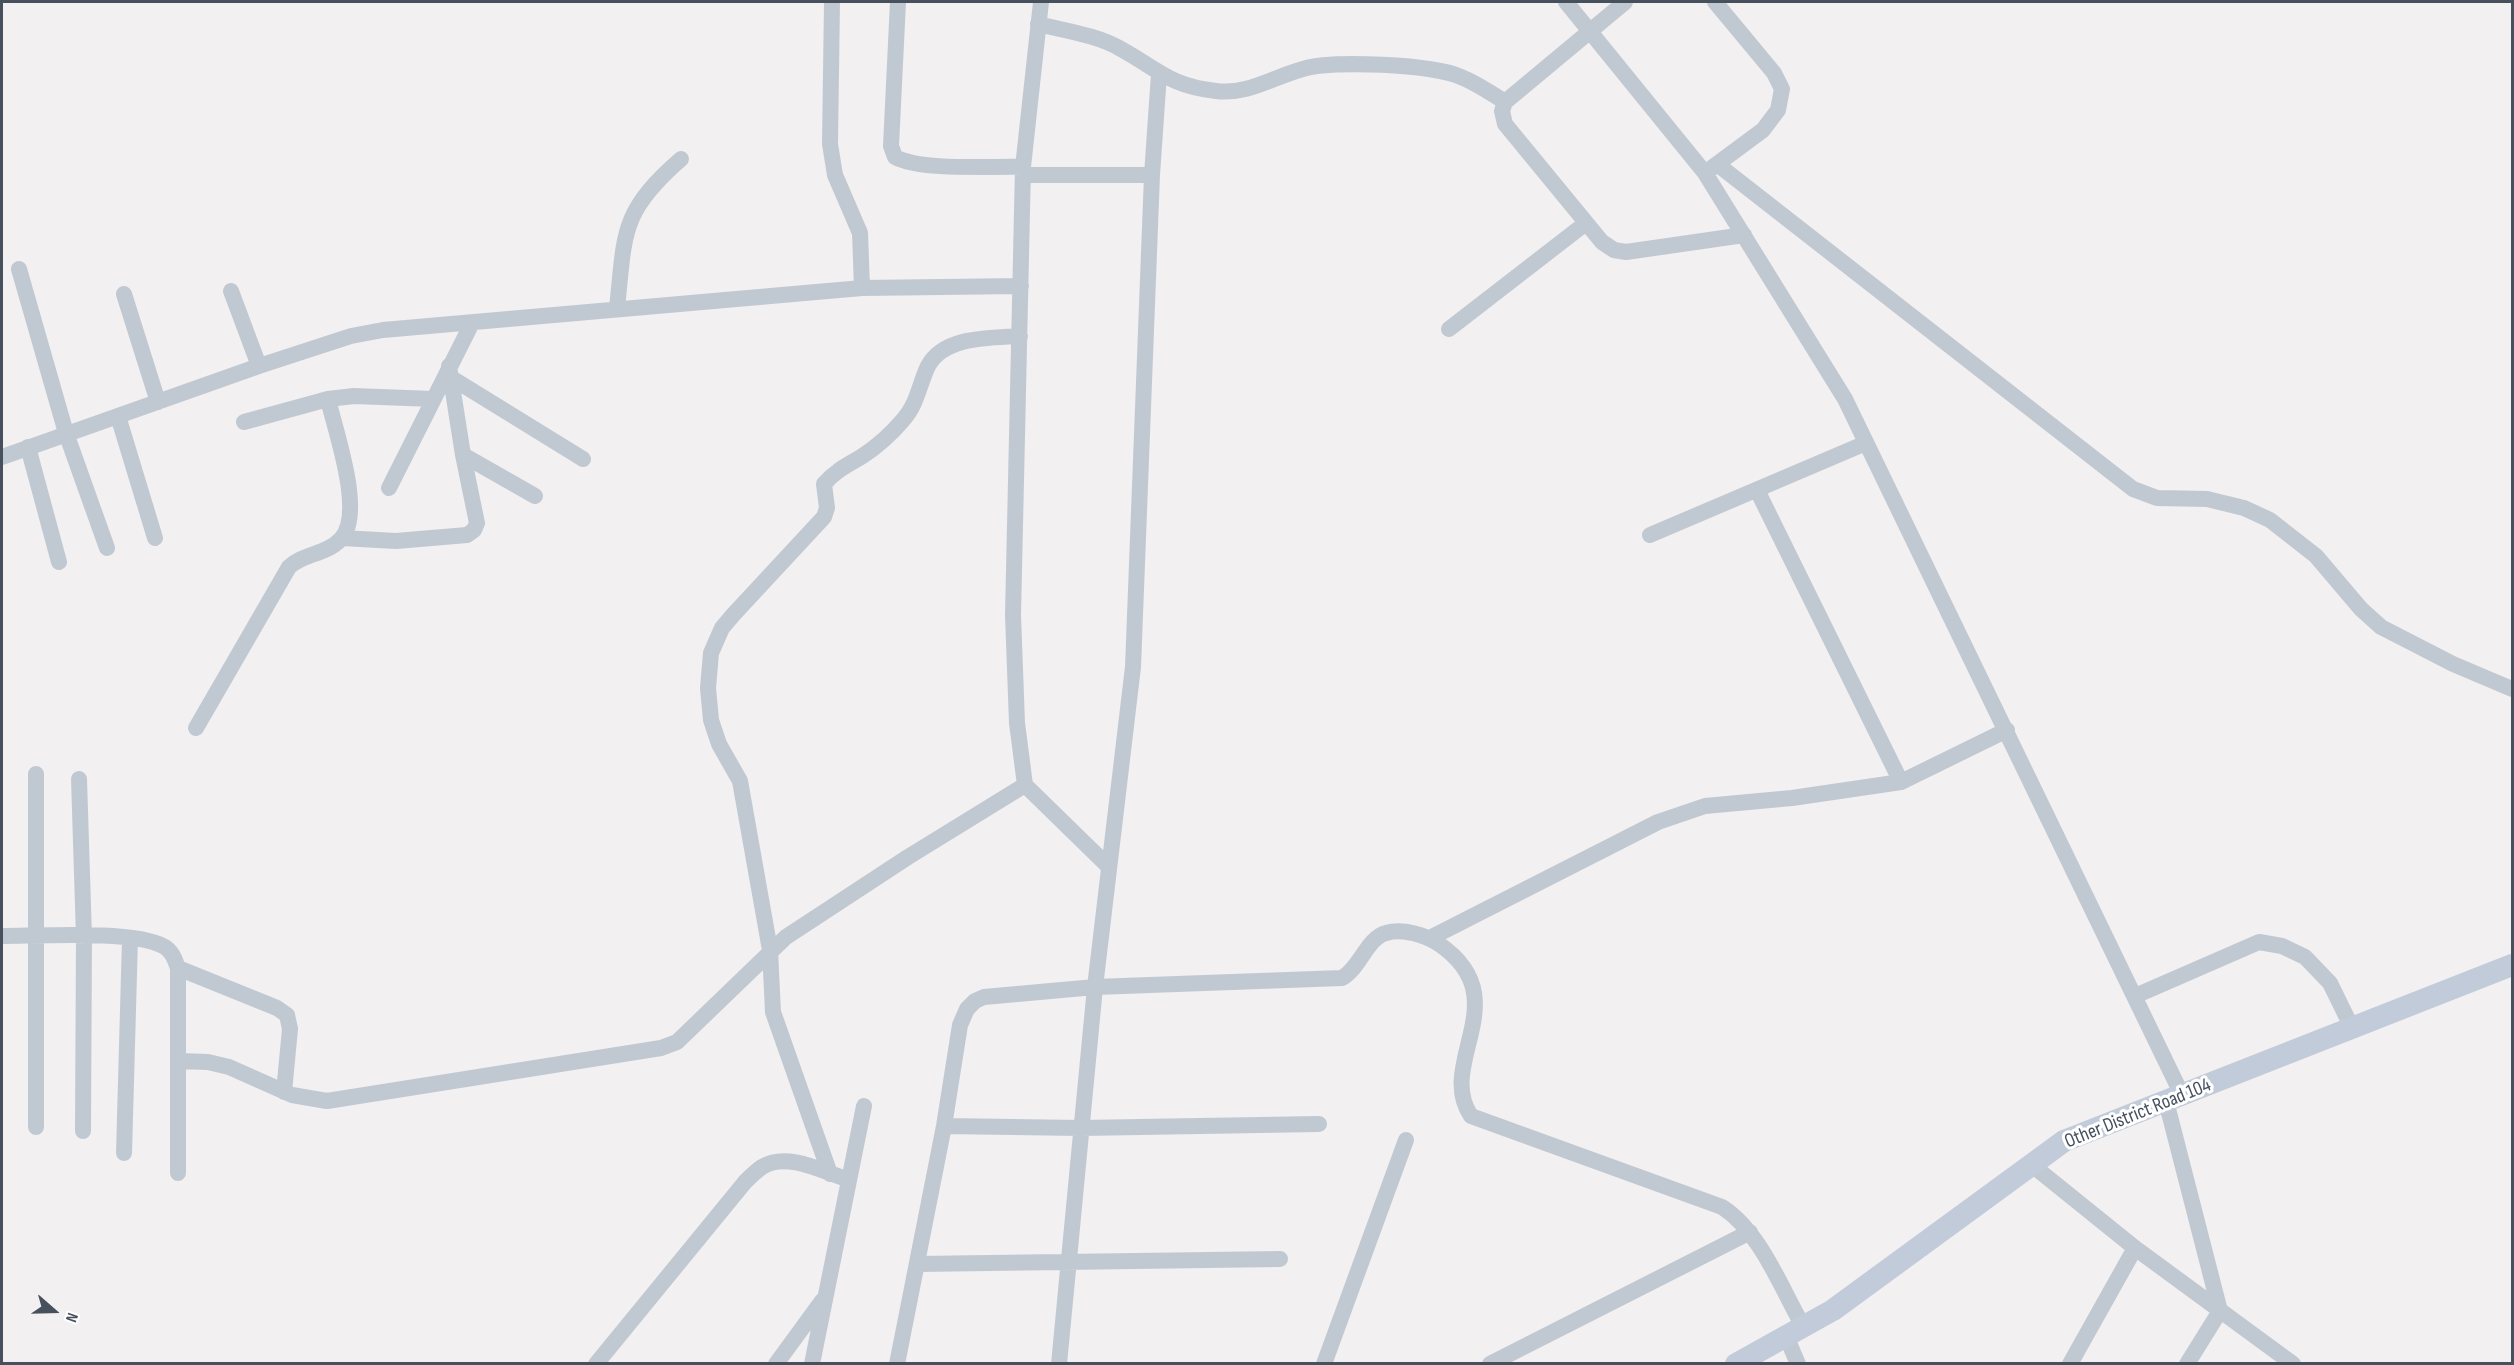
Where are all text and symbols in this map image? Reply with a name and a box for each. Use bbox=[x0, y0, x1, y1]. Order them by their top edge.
street label: Other District Road 104 bbox=[2061, 1074, 2215, 1154]
north arrow bbox=[24, 1281, 84, 1341]
text: N bbox=[61, 1310, 82, 1325]

